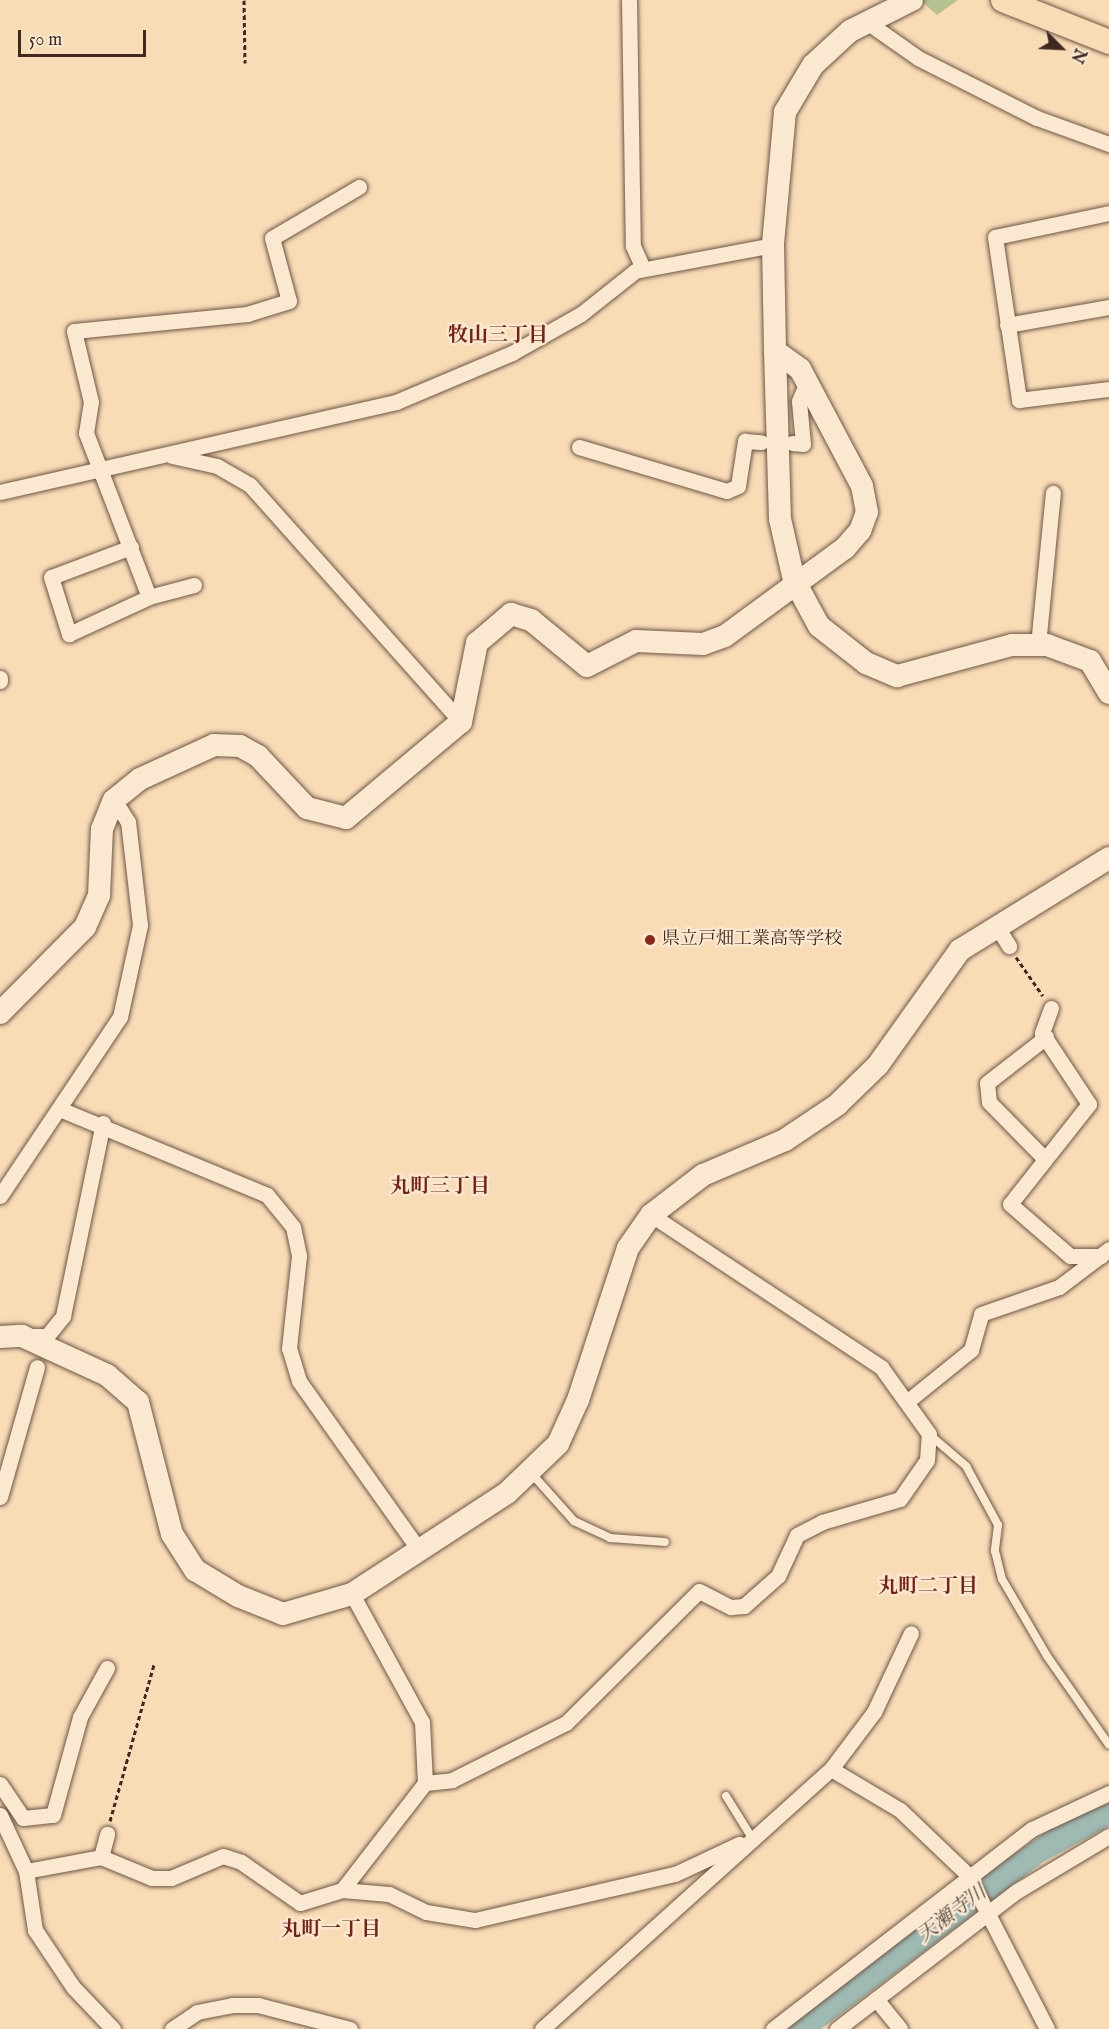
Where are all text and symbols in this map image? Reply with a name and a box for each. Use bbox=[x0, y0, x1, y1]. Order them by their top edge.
scale bar bbox=[21, 18, 148, 56]
north arrow bbox=[1031, 18, 1091, 78]
text: 50 m bbox=[29, 29, 62, 52]
text: N bbox=[1065, 45, 1089, 66]
district label: 牧山三丁目 bbox=[448, 323, 548, 347]
place label: 県立戸畑工業高等学校 bbox=[662, 929, 842, 951]
marker: 県立戸畑工業高等学校 bbox=[643, 933, 657, 947]
district label: 丸町三丁目 bbox=[390, 1174, 490, 1198]
district label: 丸町二丁目 bbox=[878, 1574, 978, 1598]
water label: 天瀬寺川 bbox=[913, 1880, 991, 1948]
district label: 丸町一丁目 bbox=[281, 1917, 381, 1941]

